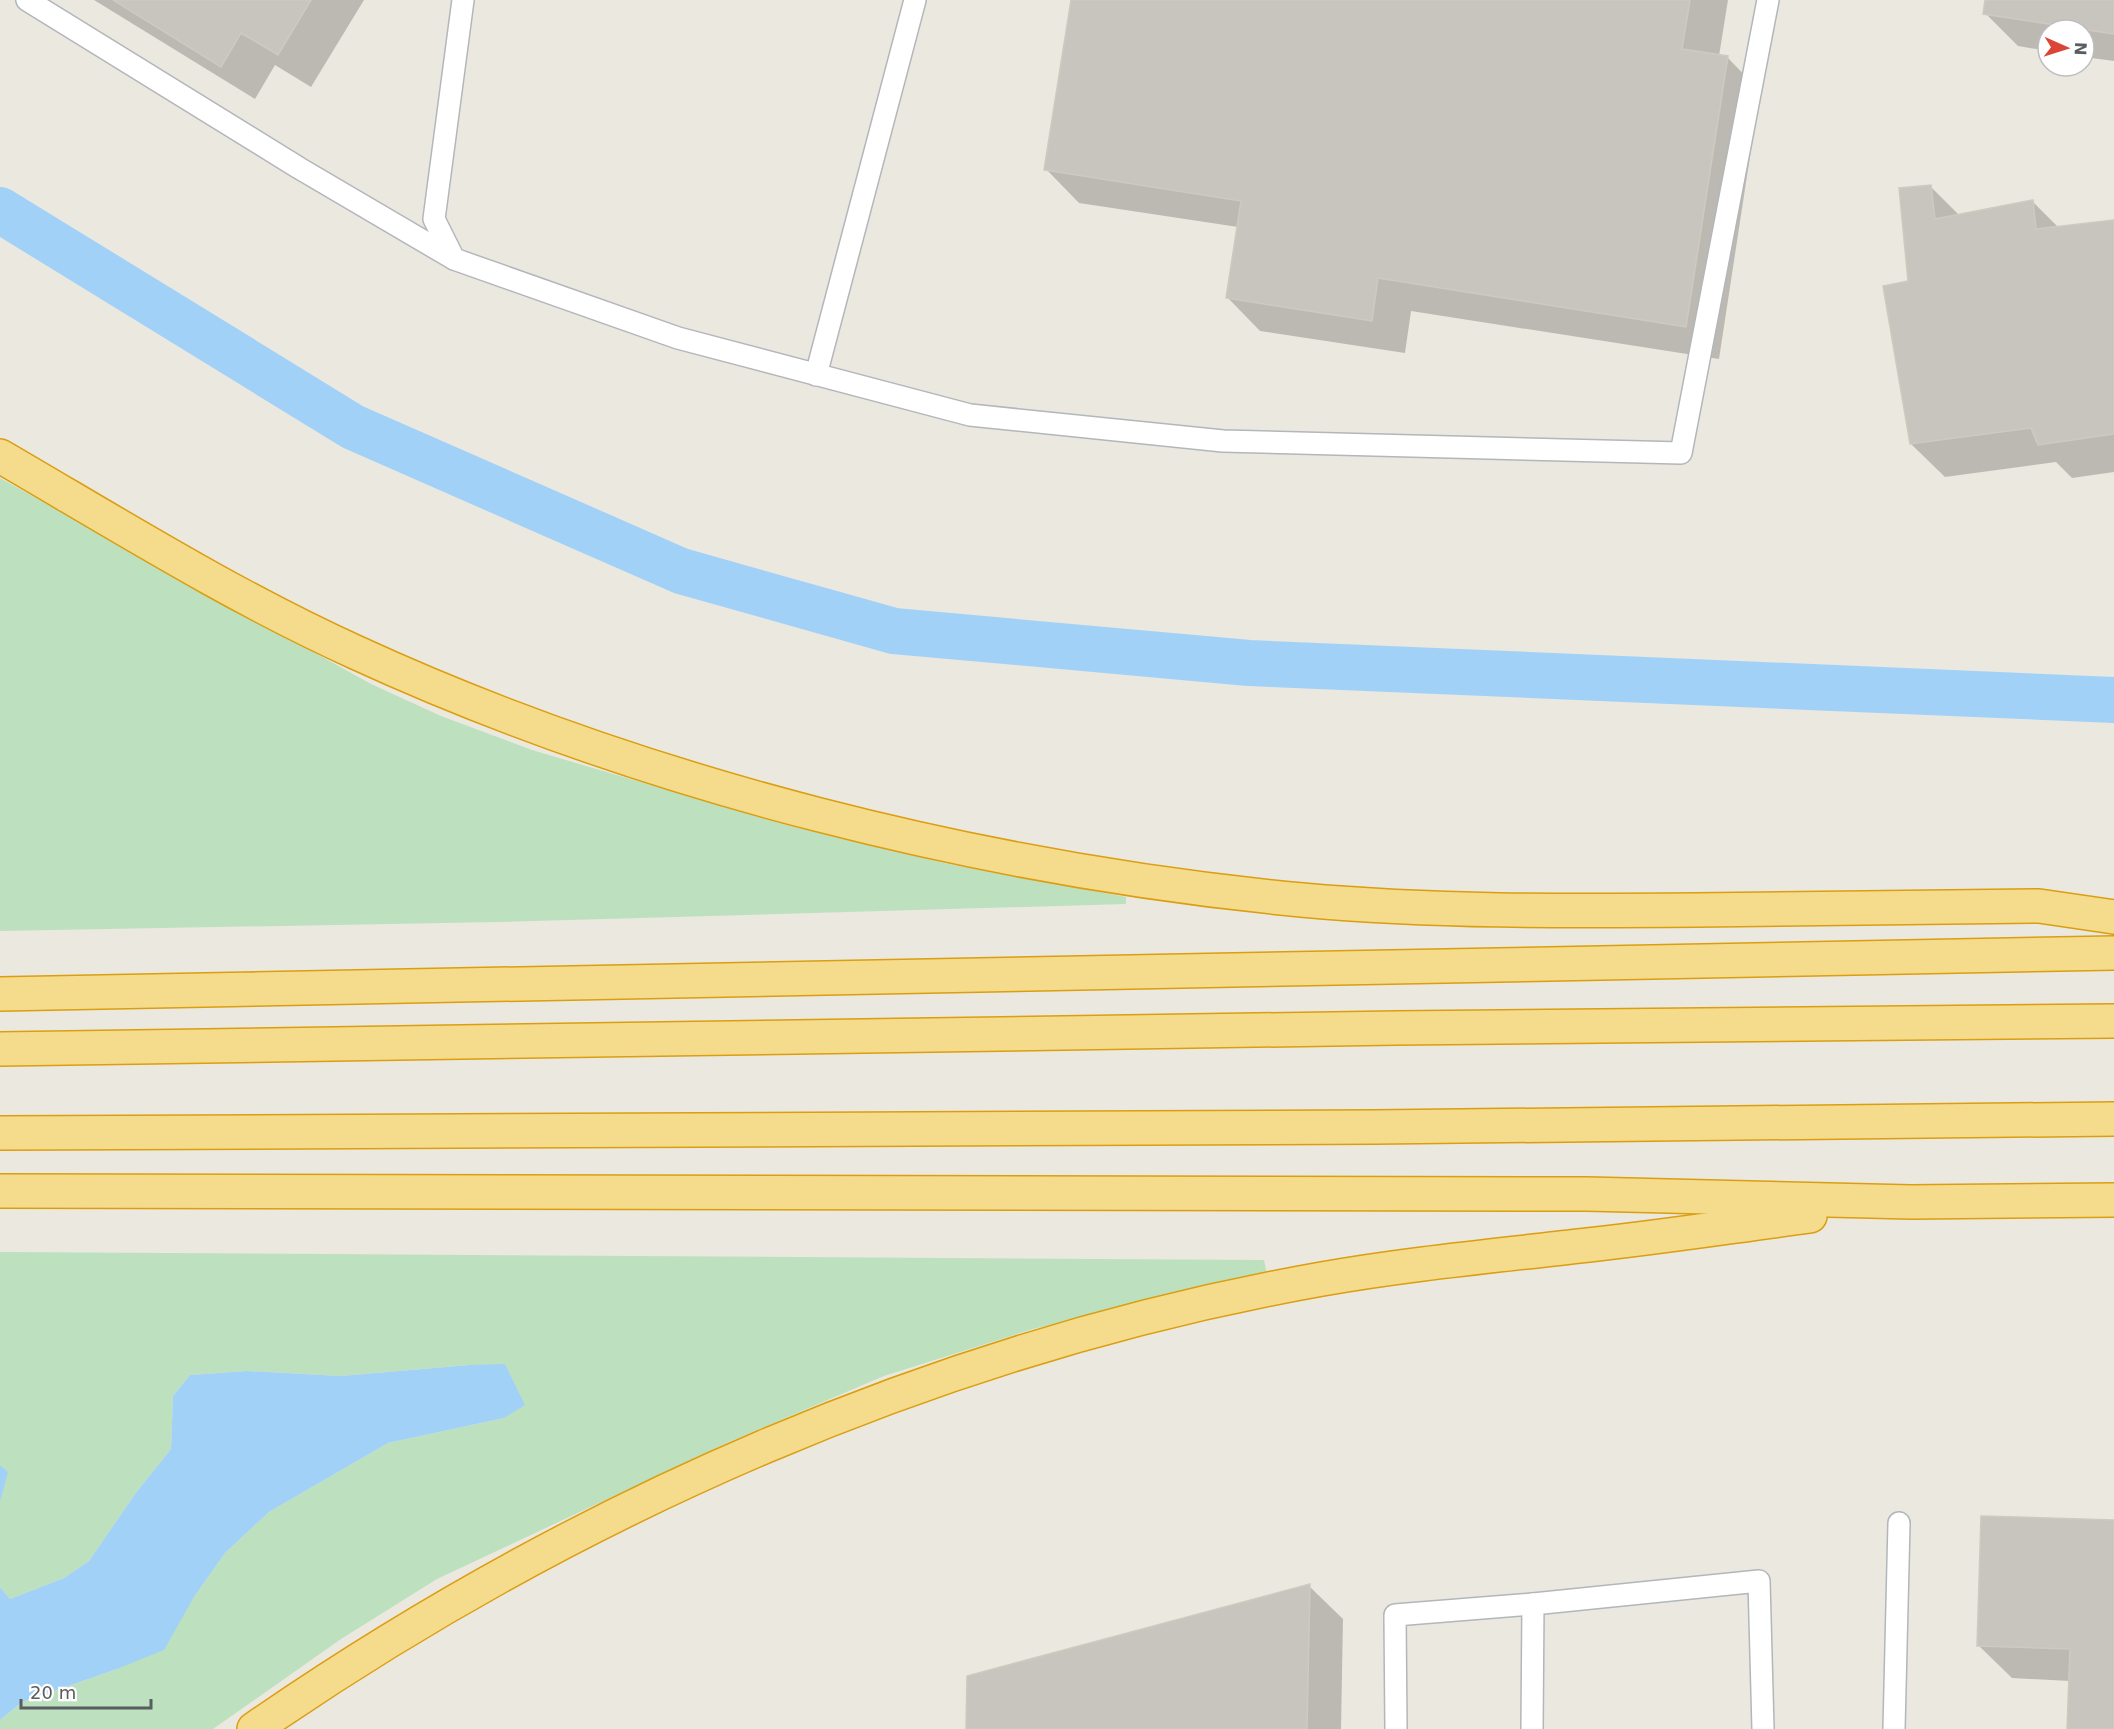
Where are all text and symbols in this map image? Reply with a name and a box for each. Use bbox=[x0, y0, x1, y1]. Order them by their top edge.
north arrow bbox=[2036, 18, 2096, 78]
text: N bbox=[2071, 42, 2090, 56]
scale bar bbox=[21, 1672, 152, 1710]
text: 20 m bbox=[30, 1682, 76, 1703]

